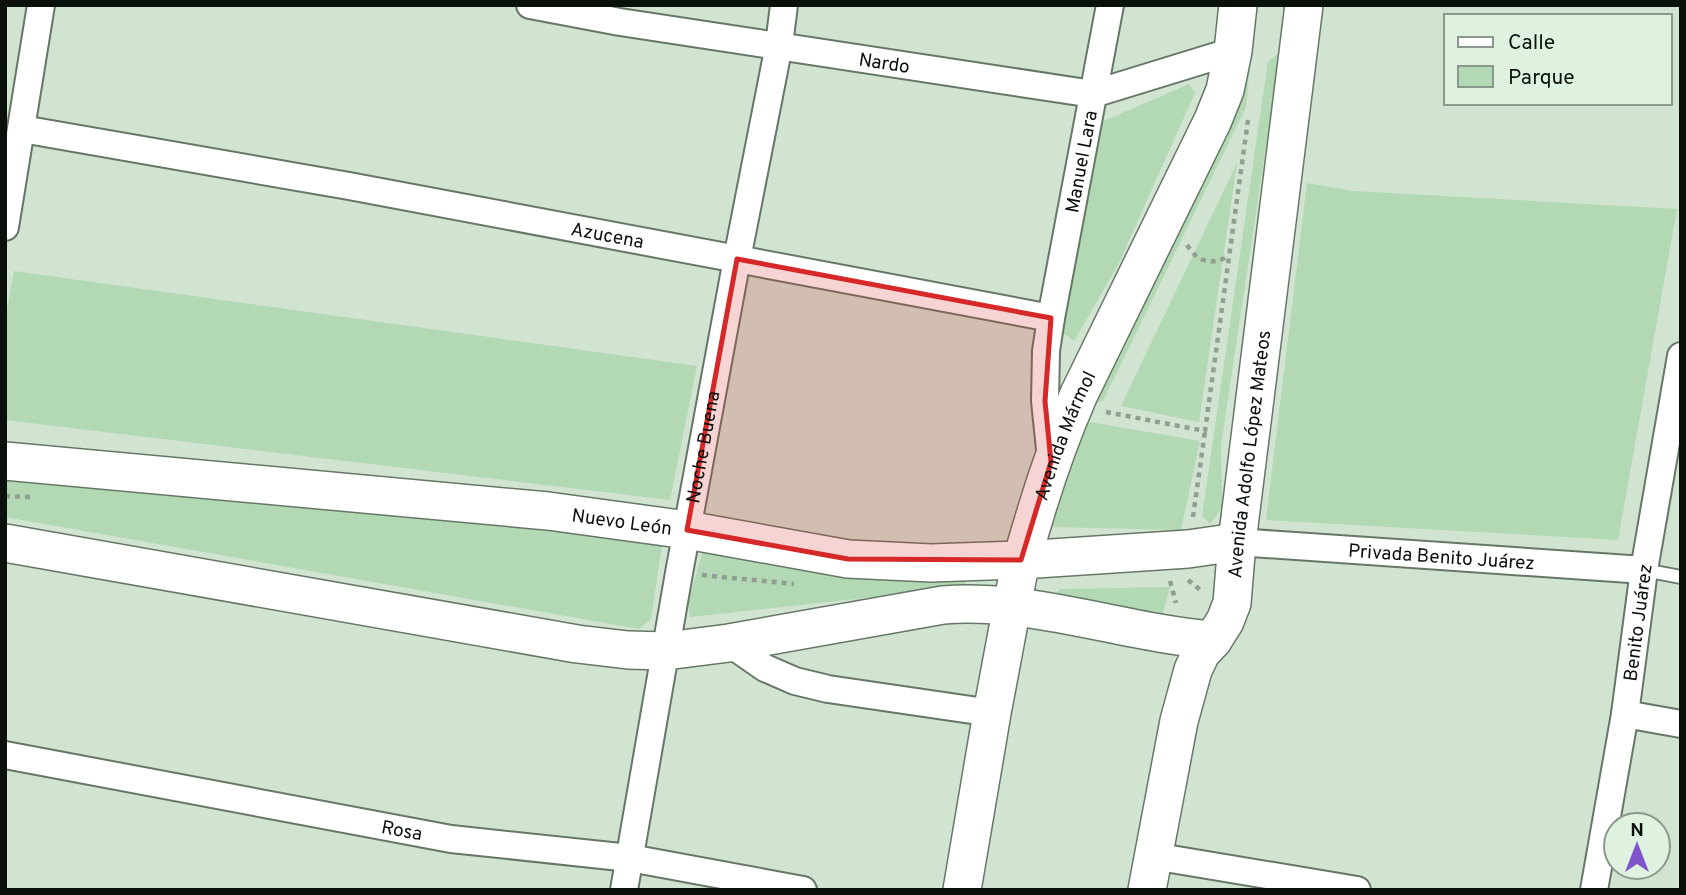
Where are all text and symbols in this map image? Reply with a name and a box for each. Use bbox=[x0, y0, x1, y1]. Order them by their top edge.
legend bbox=[1444, 14, 1672, 105]
text: Calle bbox=[1508, 30, 1555, 57]
street label: Nardo bbox=[857, 48, 911, 80]
text: Parque bbox=[1508, 65, 1575, 92]
street label: Manuel Lara bbox=[1061, 109, 1104, 215]
street label: Azucena bbox=[569, 218, 646, 255]
street label: Avenida Adolfo López Mateos bbox=[1224, 329, 1277, 579]
street label: Avenida Mármol bbox=[1030, 368, 1102, 504]
street label: Noche Buena bbox=[682, 389, 726, 505]
street label: Nuevo León bbox=[570, 504, 673, 542]
street label: Privada Benito Juárez bbox=[1347, 540, 1536, 576]
street label: Benito Juárez bbox=[1619, 562, 1659, 683]
north arrow bbox=[1602, 811, 1672, 881]
street label: Rosa bbox=[379, 816, 424, 847]
text: N bbox=[1630, 819, 1644, 843]

